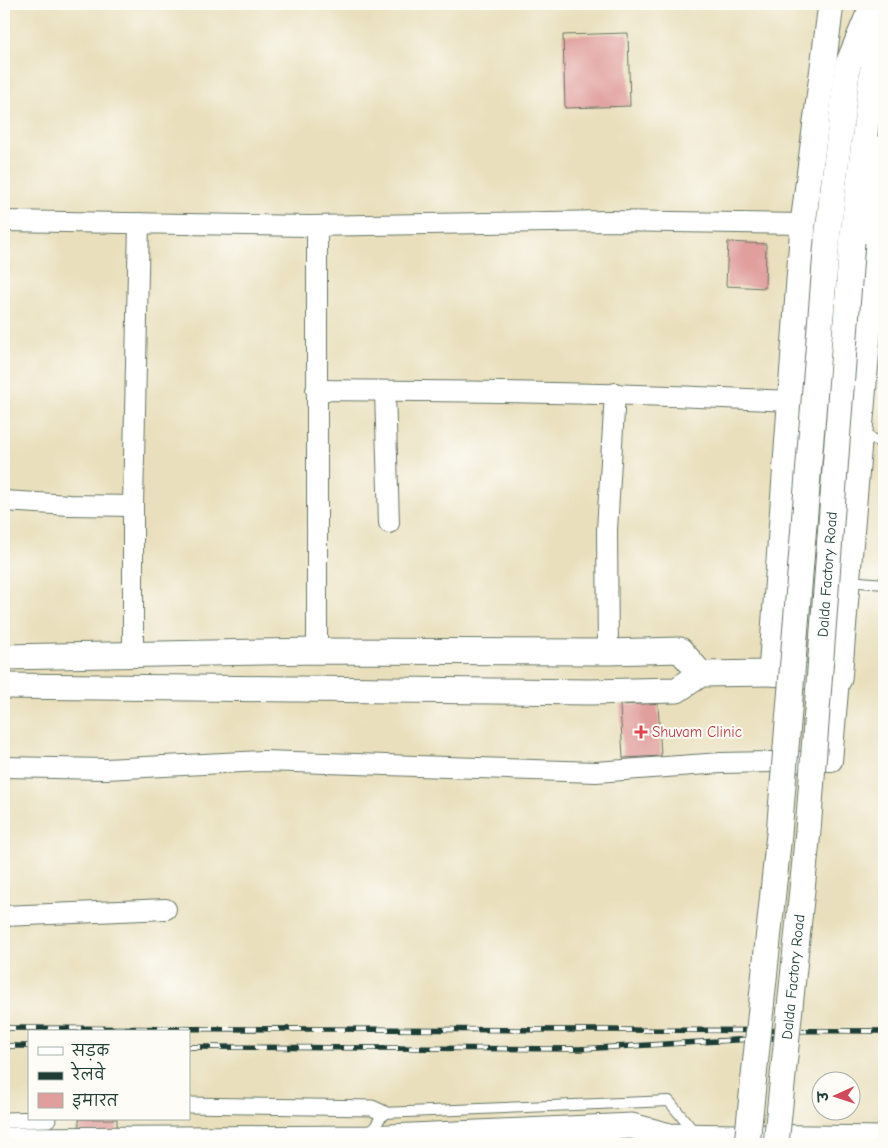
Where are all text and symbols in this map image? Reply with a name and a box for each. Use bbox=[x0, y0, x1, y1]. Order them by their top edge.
street label: Dalda Factory Road bbox=[814, 511, 841, 638]
place label: Shuvam Clinic bbox=[652, 723, 742, 741]
marker: Shuvam Clinic bbox=[634, 725, 648, 739]
street label: Dalda Factory Road bbox=[778, 913, 808, 1040]
legend bbox=[28, 1030, 190, 1120]
text: सड़क bbox=[71, 1042, 110, 1061]
text: रेलवे bbox=[70, 1061, 106, 1084]
north arrow bbox=[810, 1070, 860, 1120]
text: उ bbox=[815, 1090, 832, 1104]
text: इमारत bbox=[72, 1092, 119, 1110]

